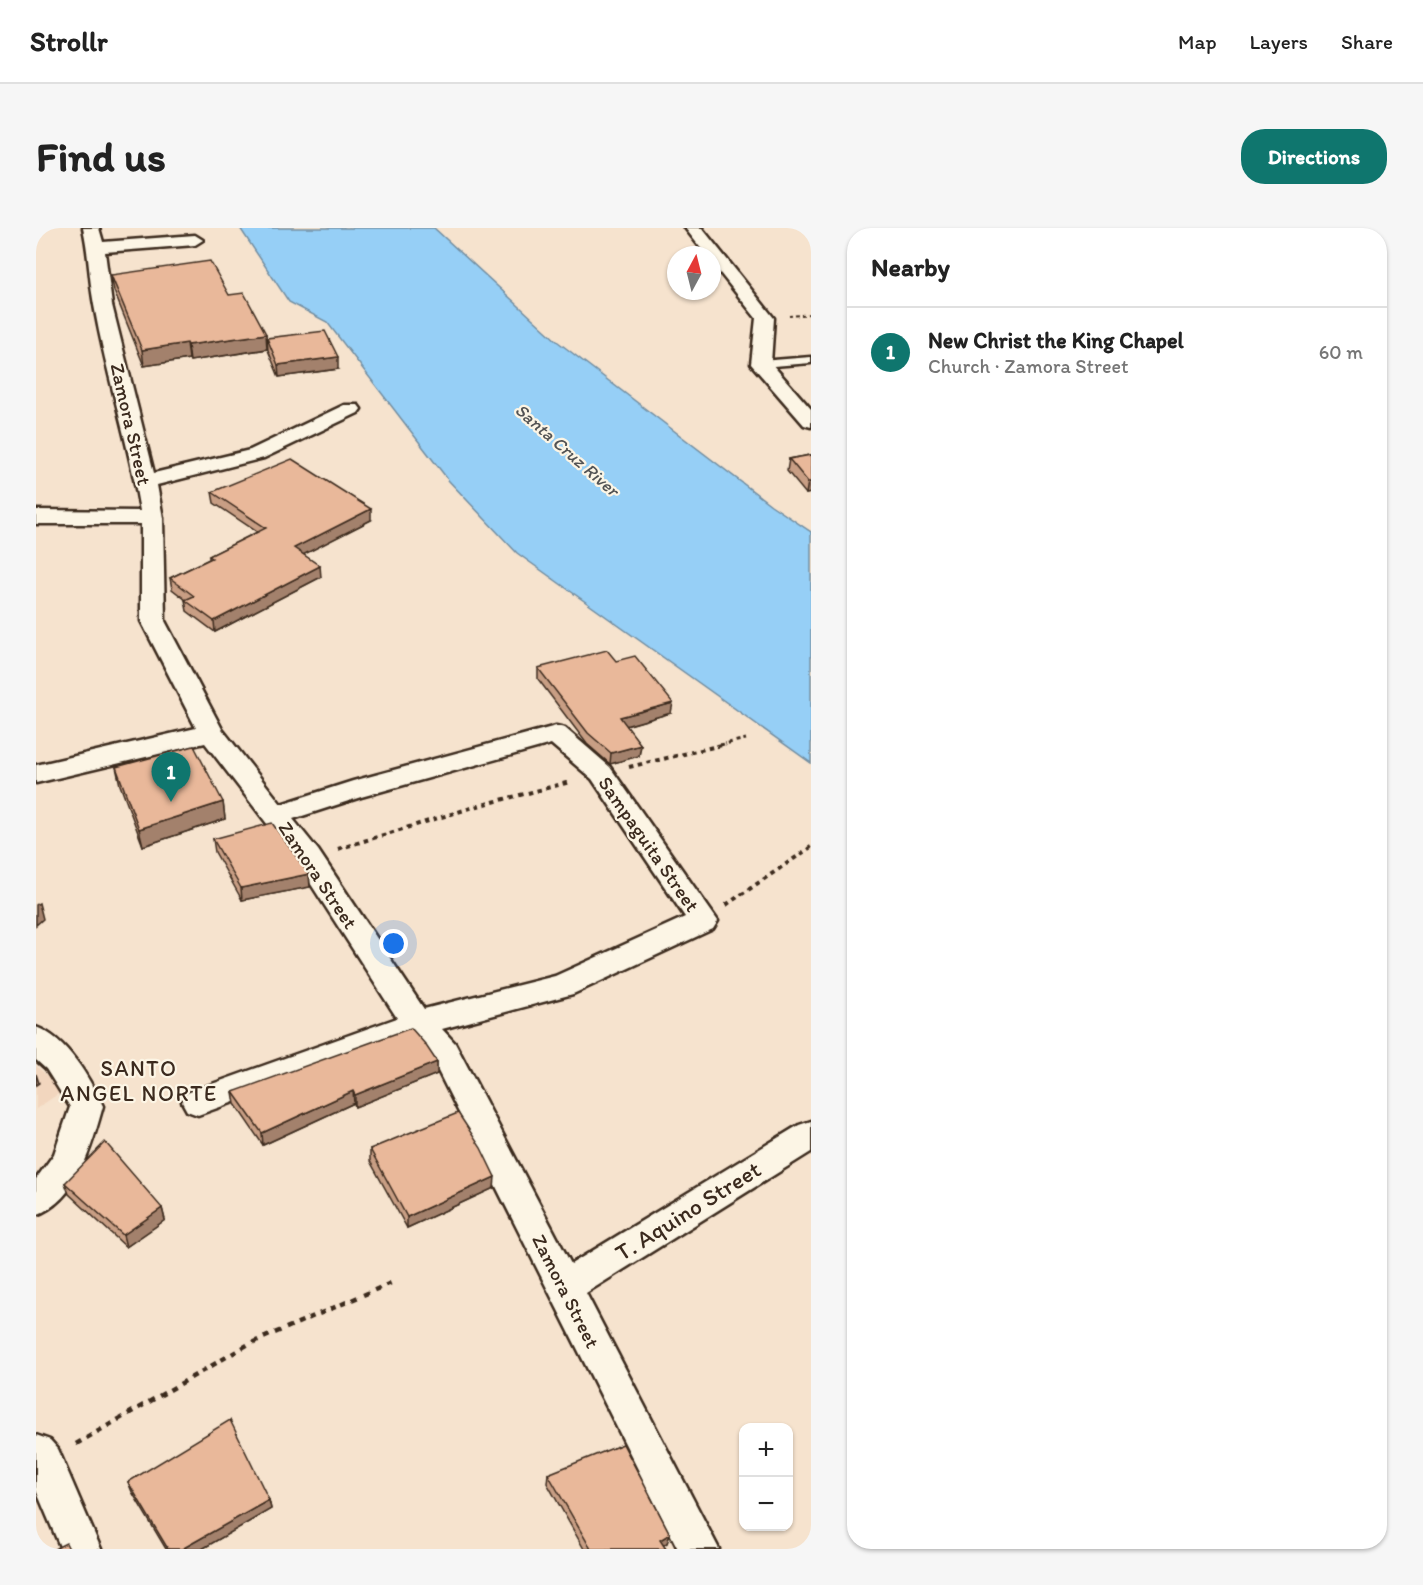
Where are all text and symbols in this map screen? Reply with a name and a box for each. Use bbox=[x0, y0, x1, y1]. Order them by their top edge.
text: Strollr bbox=[30, 24, 108, 58]
text: Map bbox=[1178, 29, 1217, 54]
text: Layers bbox=[1250, 29, 1308, 54]
text: Share bbox=[1341, 29, 1393, 54]
button: Directions bbox=[1241, 129, 1387, 184]
text: Find us bbox=[36, 131, 166, 182]
north arrow bbox=[667, 246, 721, 300]
text: Nearby bbox=[871, 251, 950, 283]
text: New Christ the King Chapel bbox=[928, 327, 1184, 354]
text: 1 bbox=[886, 340, 895, 364]
text: 60 m bbox=[1319, 340, 1363, 364]
text: Church · Zamora Street bbox=[928, 354, 1129, 378]
street label: Zamora Street bbox=[105, 361, 157, 488]
water label: Santa Cruz River bbox=[511, 399, 625, 502]
pin: 1 bbox=[152, 752, 190, 802]
street label: Sampaguita Street bbox=[593, 772, 705, 916]
street label: Zamora Street bbox=[273, 817, 363, 934]
your location bbox=[379, 929, 408, 958]
district label: SANTO ANGEL NORTE bbox=[60, 1055, 218, 1107]
street label: T. Aquino Street bbox=[610, 1154, 766, 1267]
street label: Zamora Street bbox=[527, 1230, 605, 1352]
map controls bbox=[739, 1423, 793, 1531]
button: + bbox=[739, 1423, 793, 1477]
button: − bbox=[739, 1477, 793, 1531]

